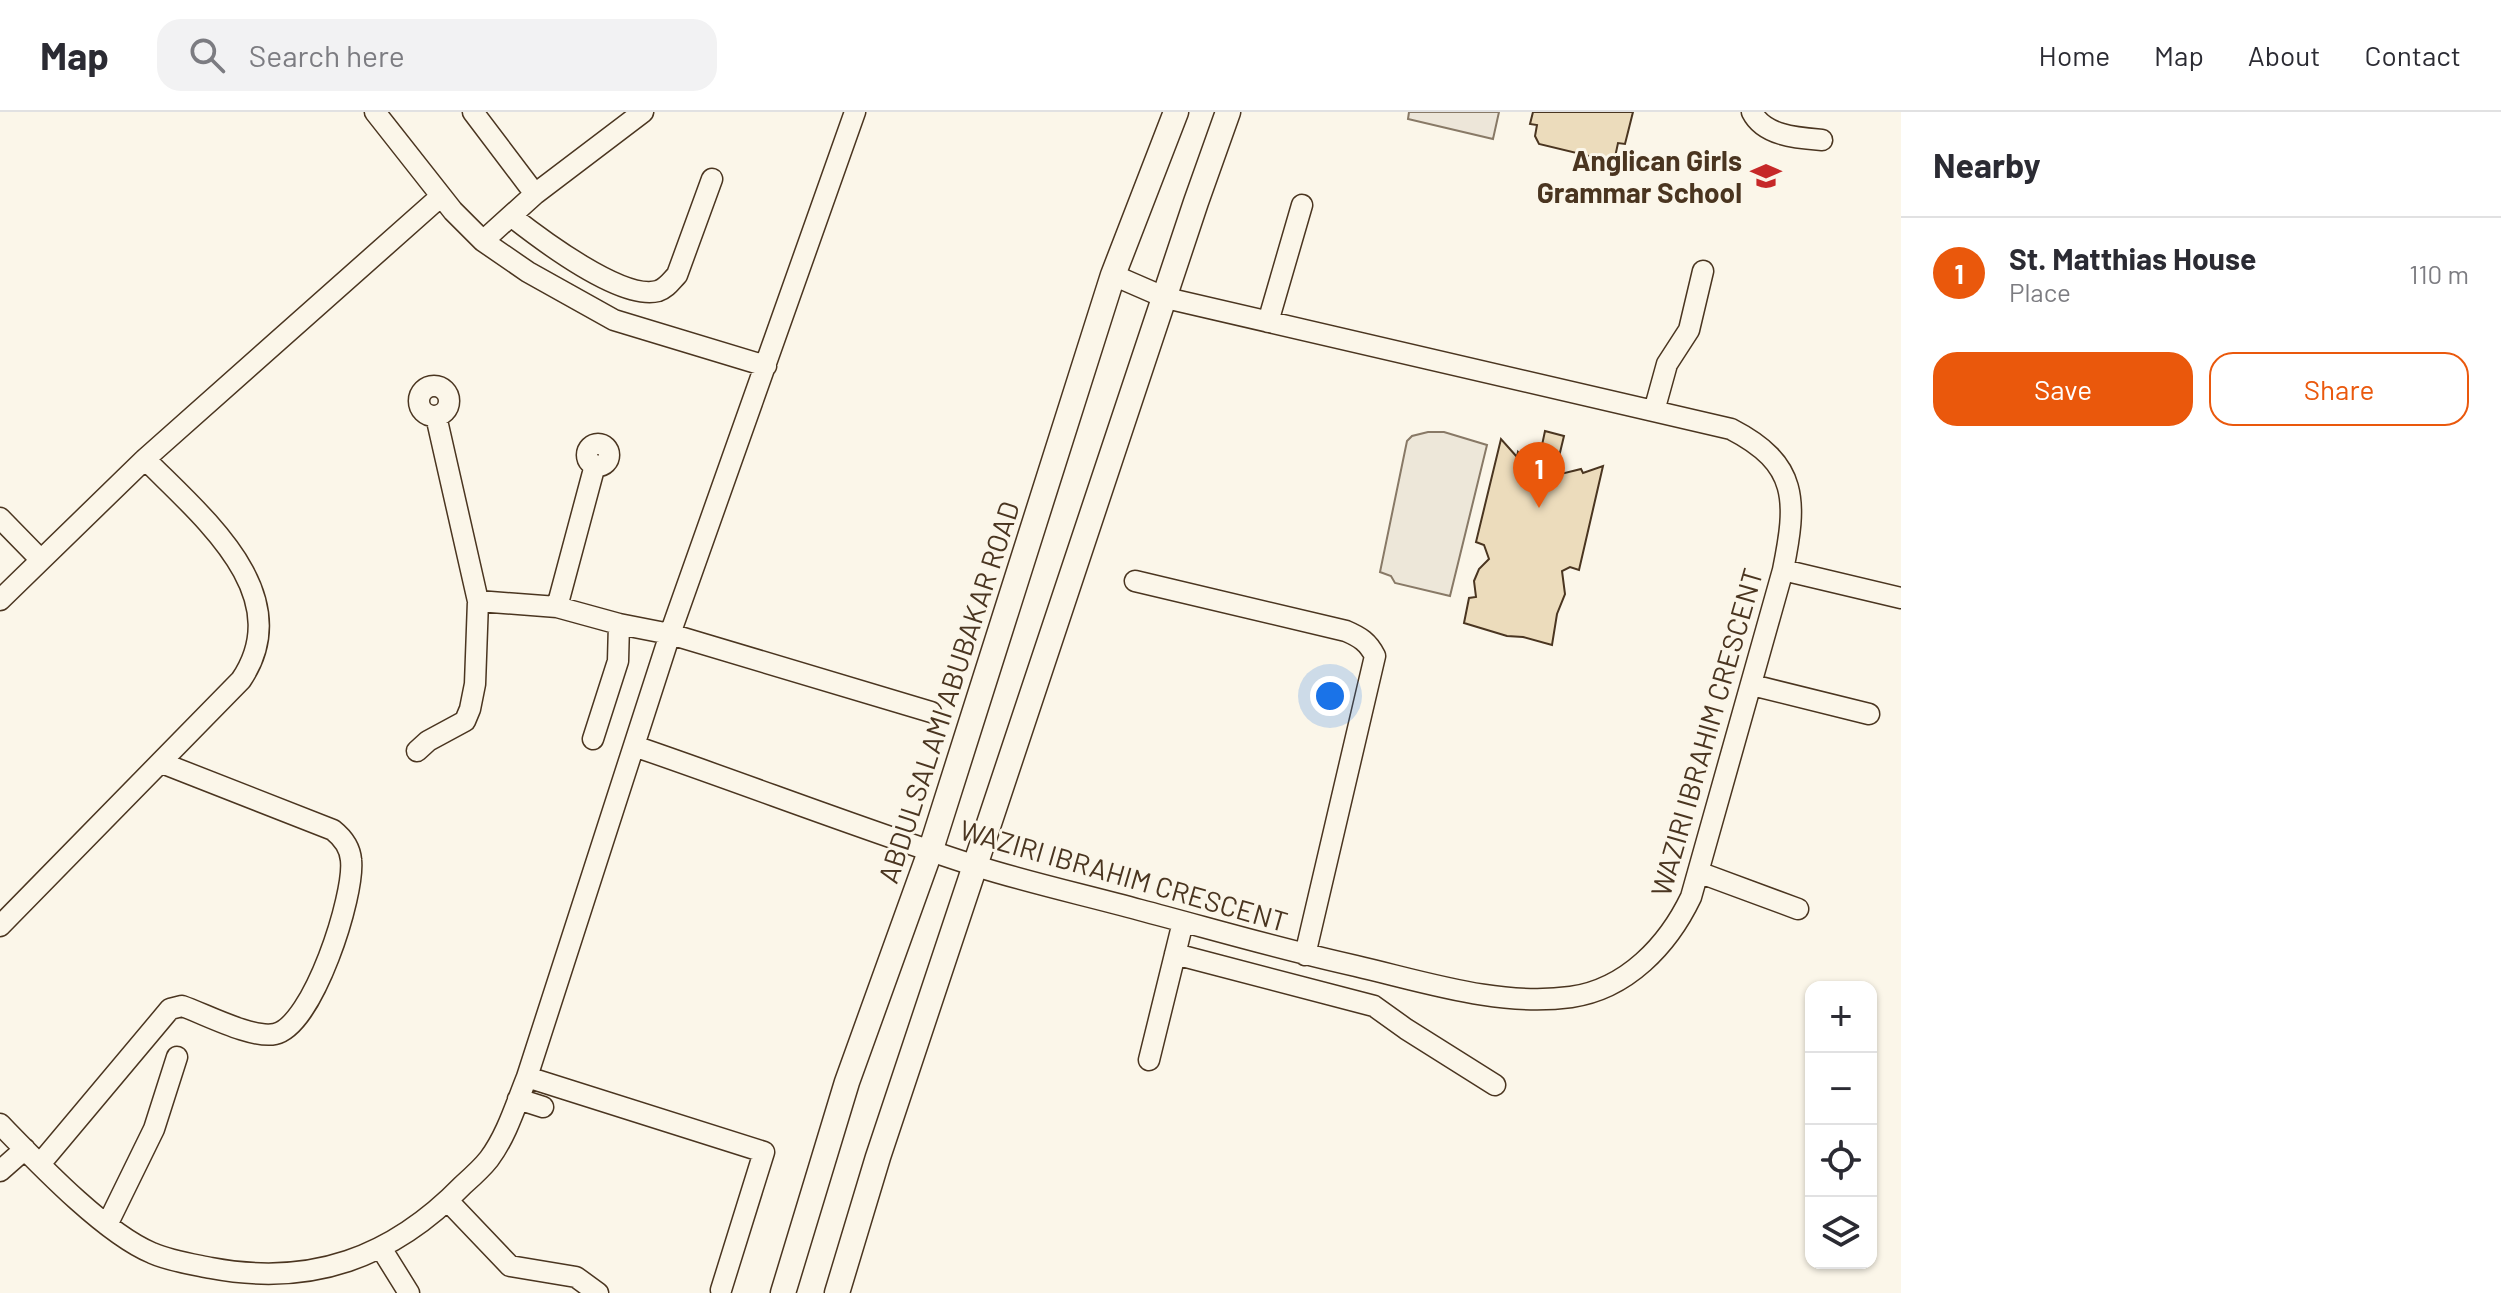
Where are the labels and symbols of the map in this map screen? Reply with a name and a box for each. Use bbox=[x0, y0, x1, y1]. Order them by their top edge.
place label: Anglican Girls Grammar School bbox=[1537, 143, 1742, 209]
school or university icon: Anglican Girls Grammar School bbox=[1749, 159, 1783, 193]
pin: 1 bbox=[1513, 442, 1565, 508]
street label: ABDULSALAMI ABUBAKAR ROAD bbox=[870, 497, 1026, 887]
street label: WAZIRI IBRAHIM CRESCENT bbox=[1643, 564, 1769, 900]
your location bbox=[1310, 676, 1350, 716]
street label: WAZIRI IBRAHIM CRESCENT bbox=[956, 812, 1292, 938]

